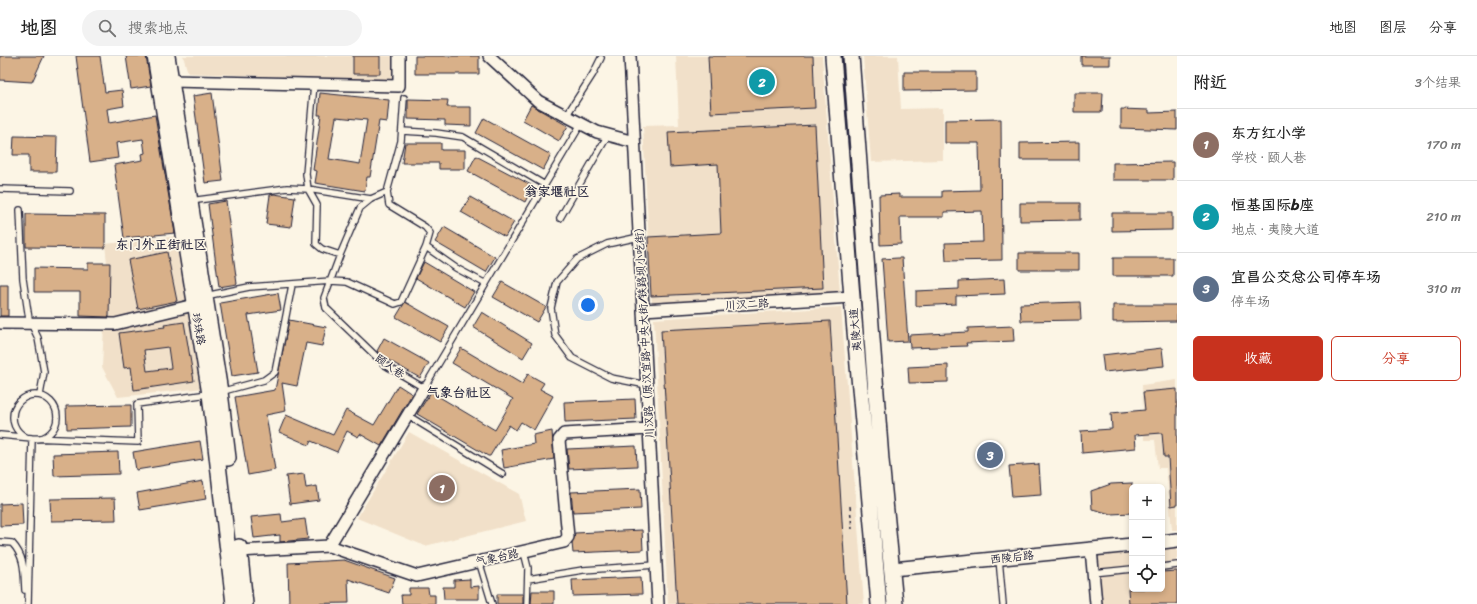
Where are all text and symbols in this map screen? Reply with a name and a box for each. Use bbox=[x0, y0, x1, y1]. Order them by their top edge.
search box bbox=[82, 10, 362, 46]
text: 地图 bbox=[20, 11, 58, 44]
text: 搜索地点 bbox=[128, 15, 188, 41]
text: 地图 bbox=[1329, 15, 1357, 40]
text: 图层 bbox=[1379, 15, 1407, 40]
text: 分享 bbox=[1429, 15, 1457, 40]
icon: search bbox=[96, 17, 118, 39]
pin: 2 bbox=[749, 67, 775, 97]
text: 附近 bbox=[1193, 67, 1227, 97]
text: 3个结果 bbox=[1415, 71, 1461, 94]
text: 东方红小学 bbox=[1231, 120, 1306, 146]
text: 1 bbox=[1203, 133, 1209, 156]
text: 170 m bbox=[1426, 133, 1461, 156]
text: 学校 · 颐人巷 bbox=[1231, 146, 1306, 169]
district label: 翁家堰社区 bbox=[524, 180, 590, 203]
text: 恒基国际b座 bbox=[1231, 192, 1314, 218]
text: 2 bbox=[1202, 205, 1210, 228]
text: 210 m bbox=[1426, 205, 1461, 228]
text: 地点 · 夷陵大道 bbox=[1231, 218, 1319, 241]
street label: 川汉路（原汉宜路·中央大街/铁路坝小吃街） bbox=[629, 221, 660, 439]
district label: 东门外正街社区 bbox=[115, 233, 207, 256]
text: 宜昌公交总公司停车场 bbox=[1231, 264, 1381, 290]
text: 3 bbox=[1202, 277, 1210, 300]
text: 310 m bbox=[1427, 277, 1461, 300]
text: 停车场 bbox=[1231, 290, 1270, 313]
street label: 川汉二路 bbox=[724, 293, 770, 316]
your location bbox=[578, 295, 598, 315]
street label: 夷陵大道 bbox=[844, 307, 867, 353]
street label: 珍珠路 bbox=[186, 311, 211, 347]
button: 收藏 bbox=[1193, 336, 1323, 381]
button: 分享 bbox=[1331, 336, 1461, 381]
street label: 颐人巷 bbox=[371, 349, 409, 384]
district label: 气象台社区 bbox=[426, 381, 492, 404]
pin: 3 bbox=[977, 440, 1003, 470]
pin: 1 bbox=[429, 473, 455, 503]
map controls bbox=[1129, 484, 1165, 592]
button: + bbox=[1129, 484, 1165, 520]
button: − bbox=[1129, 520, 1165, 556]
street label: 气象台路 bbox=[474, 544, 521, 571]
street label: 西陵后路 bbox=[989, 546, 1035, 569]
button: locate bbox=[1129, 556, 1165, 592]

